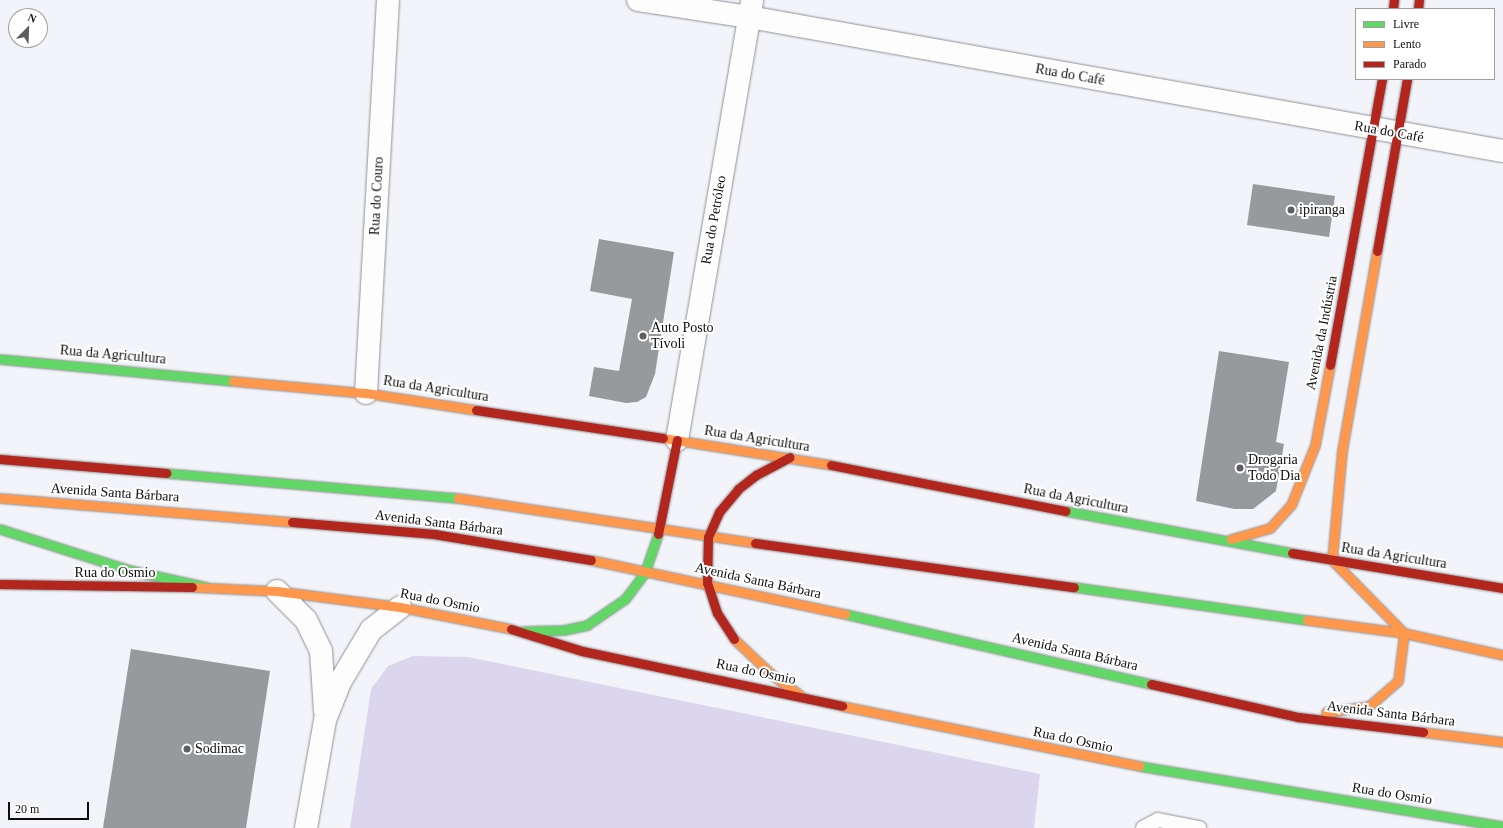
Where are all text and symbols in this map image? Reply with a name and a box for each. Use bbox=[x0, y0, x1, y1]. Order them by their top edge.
north arrow bbox=[8, 8, 48, 48]
legend bbox=[1355, 8, 1495, 80]
text: N bbox=[26, 11, 38, 25]
text: Livre bbox=[1393, 17, 1419, 31]
text: Lento bbox=[1393, 37, 1421, 51]
text: Parado bbox=[1393, 57, 1426, 71]
street label: Rua do Café bbox=[1034, 61, 1106, 89]
street label: Rua do Café bbox=[1353, 118, 1425, 146]
street label: Rua do Couro bbox=[367, 156, 387, 236]
street label: Rua do Petróleo bbox=[698, 174, 730, 266]
place label: ipiranga bbox=[1299, 202, 1345, 218]
marker: ipiranga bbox=[1286, 205, 1296, 215]
street label: Avenida da Indústria bbox=[1303, 274, 1341, 392]
place label: Auto Posto Tívoli bbox=[651, 320, 714, 352]
marker: Auto Posto Tívoli bbox=[638, 331, 648, 341]
street label: Rua da Agricultura bbox=[59, 342, 167, 368]
street label: Rua da Agricultura bbox=[382, 372, 490, 406]
street label: Rua da Agricultura bbox=[703, 422, 811, 456]
place label: Drogaria Todo Dia bbox=[1248, 452, 1300, 484]
marker: Drogaria Todo Dia bbox=[1235, 463, 1245, 473]
street label: Avenida Santa Bárbara bbox=[50, 480, 180, 506]
street label: Rua da Agricultura bbox=[1022, 481, 1130, 517]
street label: Avenida Santa Bárbara bbox=[374, 507, 504, 539]
street label: Rua da Agricultura bbox=[1340, 539, 1448, 573]
street label: Avenida Santa Bárbara bbox=[693, 559, 823, 603]
street label: Rua do Osmio bbox=[75, 565, 155, 581]
street label: Rua do Osmio bbox=[399, 585, 481, 617]
street label: Avenida Santa Bárbara bbox=[1010, 629, 1140, 675]
street label: Rua do Osmio bbox=[715, 655, 797, 689]
street label: Avenida Santa Bárbara bbox=[1326, 698, 1456, 730]
street label: Rua do Osmio bbox=[1032, 723, 1114, 757]
place label: Sodimac bbox=[195, 741, 244, 757]
marker: Sodimac bbox=[182, 744, 192, 754]
street label: Rua do Osmio bbox=[1351, 779, 1433, 809]
scale bar bbox=[10, 794, 91, 820]
text: 20 m bbox=[15, 802, 39, 816]

